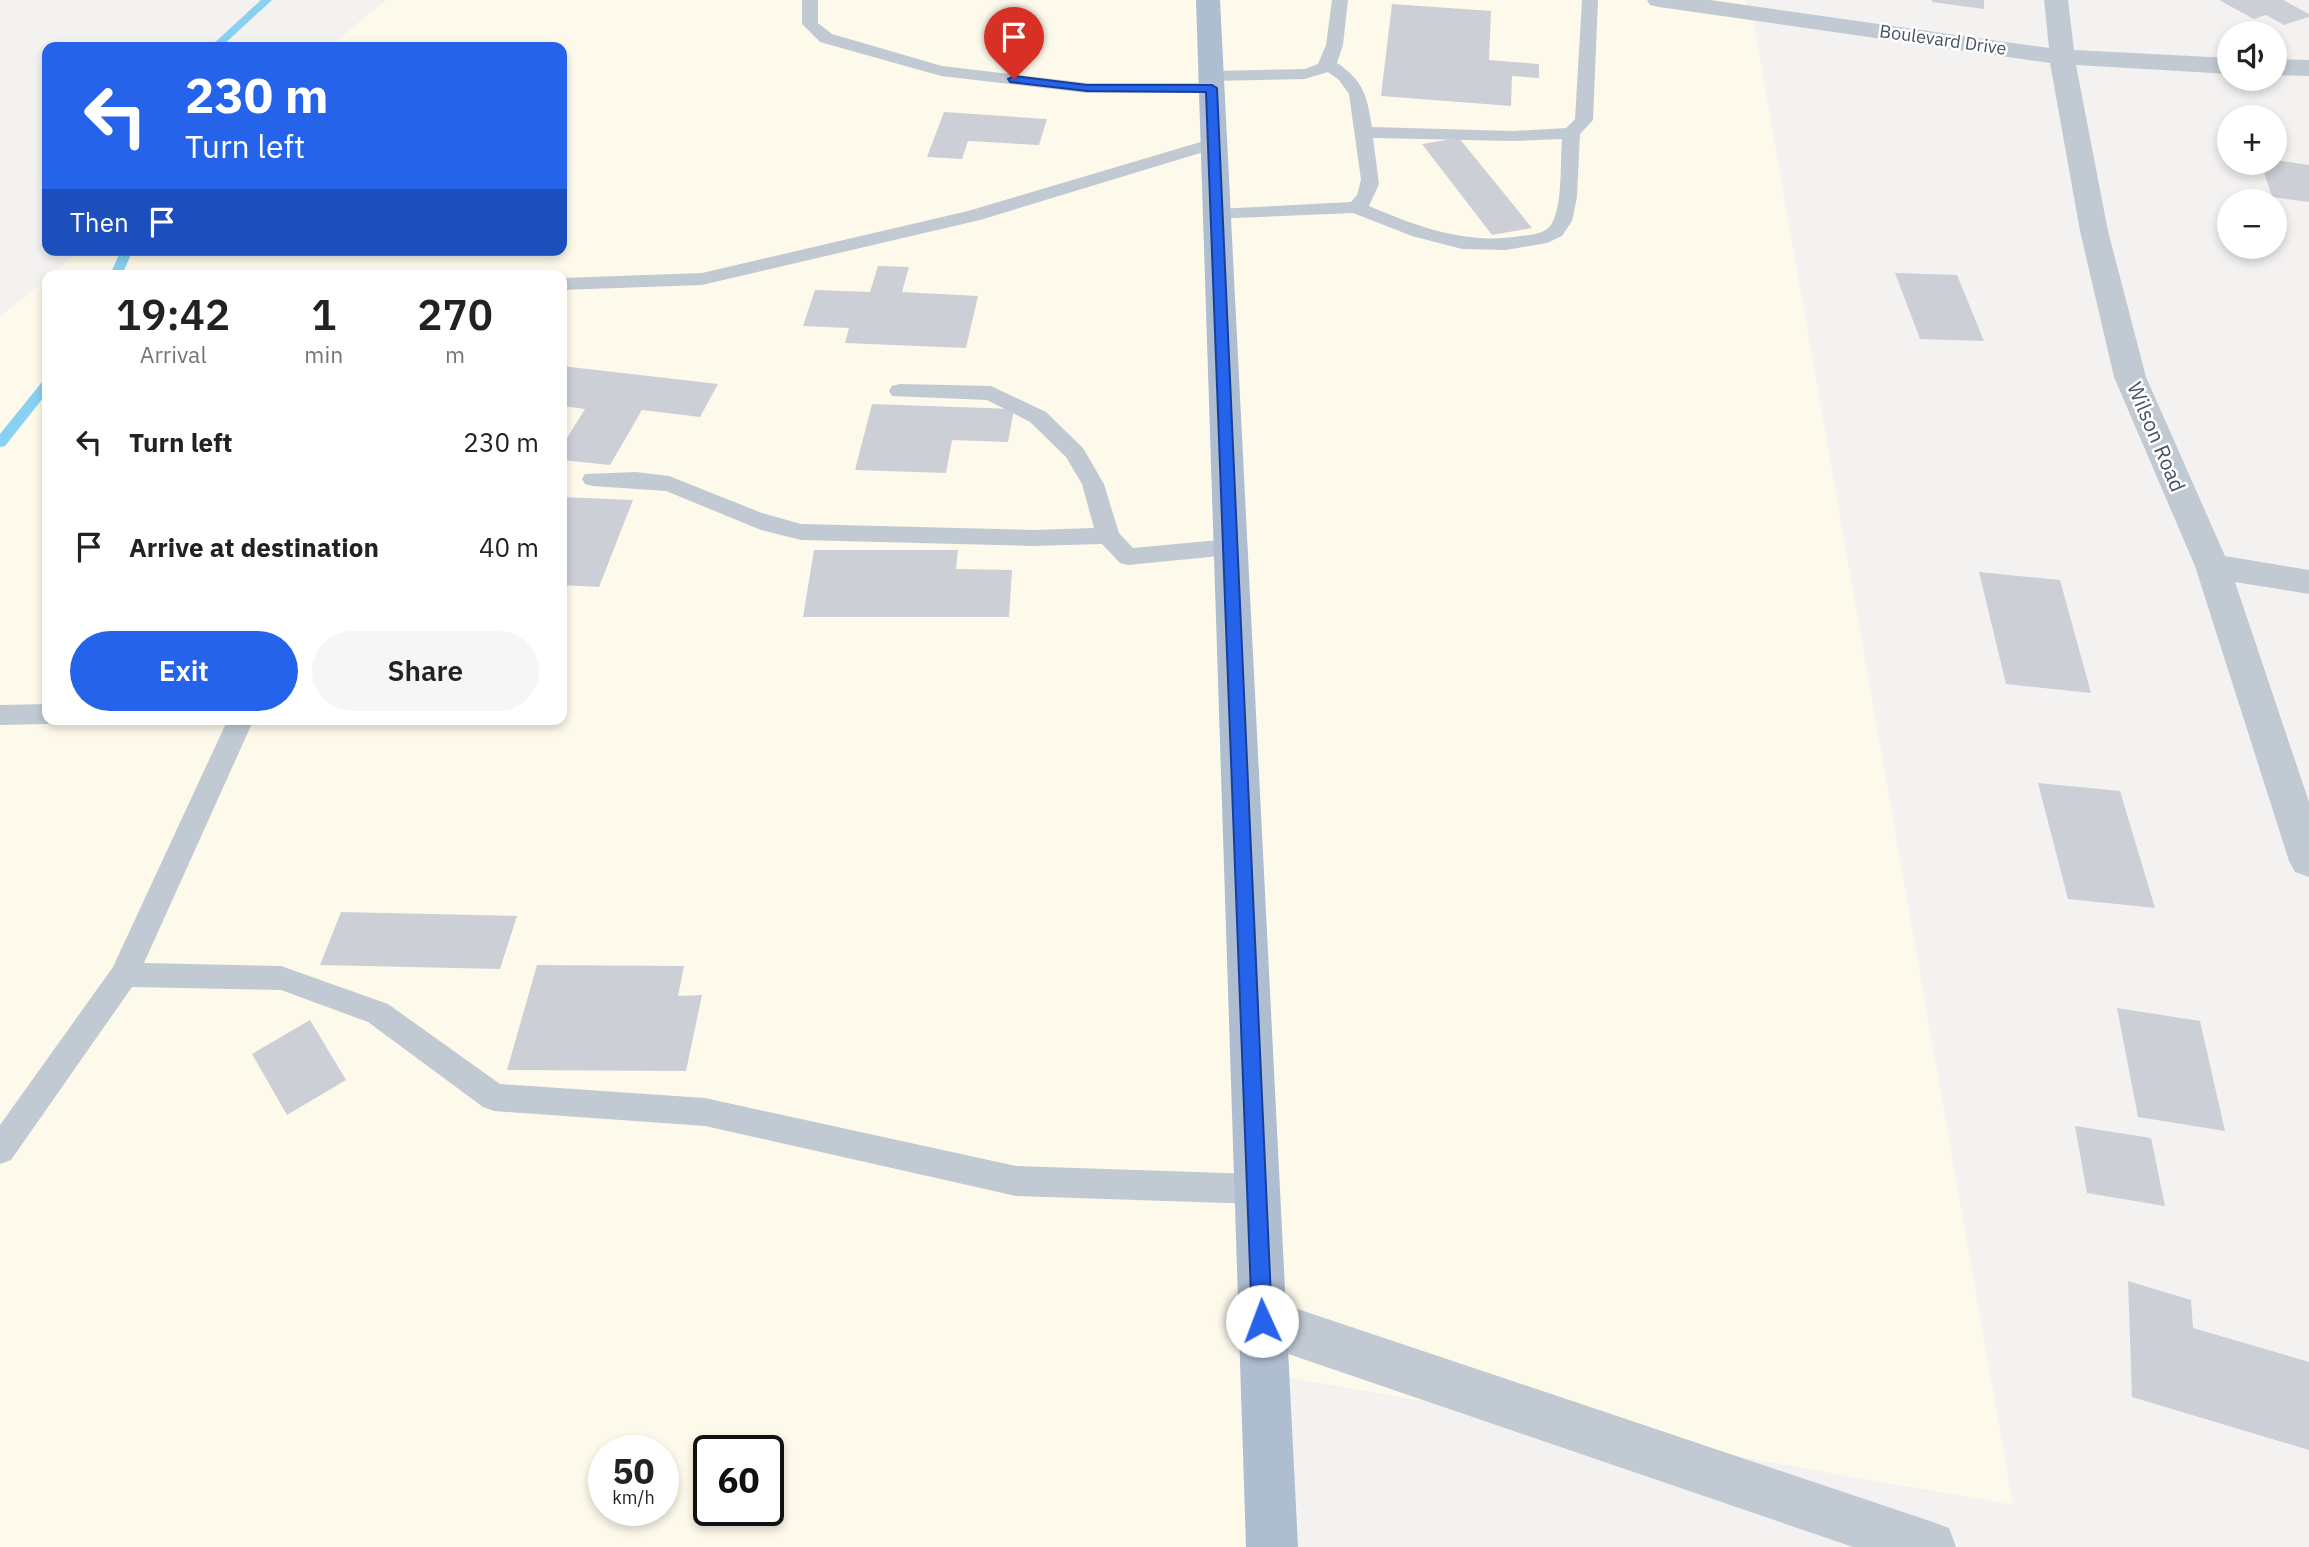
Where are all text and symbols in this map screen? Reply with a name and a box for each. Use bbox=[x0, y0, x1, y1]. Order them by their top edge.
pin bbox=[984, 7, 1044, 79]
icon: arrive bbox=[995, 18, 1033, 56]
street label: Boulevard Drive bbox=[1878, 19, 2008, 60]
map controls bbox=[2217, 21, 2287, 259]
button: sound bbox=[2217, 21, 2287, 91]
text: 230 m bbox=[185, 63, 329, 126]
icon: left bbox=[70, 70, 161, 161]
button: + bbox=[2217, 105, 2287, 175]
text: Turn left bbox=[185, 125, 305, 167]
button: − bbox=[2217, 189, 2287, 259]
icon: arrive bbox=[143, 203, 181, 241]
text: Then bbox=[70, 205, 129, 239]
text: 19:42 bbox=[116, 287, 230, 342]
text: 1 bbox=[311, 287, 336, 342]
text: 270 bbox=[417, 287, 493, 342]
text: Arrival bbox=[140, 339, 207, 369]
text: min bbox=[304, 339, 343, 369]
text: m bbox=[445, 339, 465, 369]
street label: Wilson Road bbox=[2121, 377, 2193, 496]
icon: left bbox=[70, 423, 108, 461]
text: Turn left bbox=[129, 425, 232, 459]
text: 230 m bbox=[463, 425, 539, 459]
icon: arrive bbox=[70, 528, 108, 566]
text: Arrive at destination bbox=[129, 530, 379, 564]
text: 40 m bbox=[479, 530, 539, 564]
button: Exit bbox=[70, 631, 298, 711]
button: Share bbox=[312, 631, 539, 711]
position arrow bbox=[1225, 1284, 1299, 1358]
speed limit sign: 60 bbox=[693, 1435, 784, 1526]
text: 50 bbox=[612, 1448, 655, 1494]
text: km/h bbox=[612, 1486, 655, 1509]

